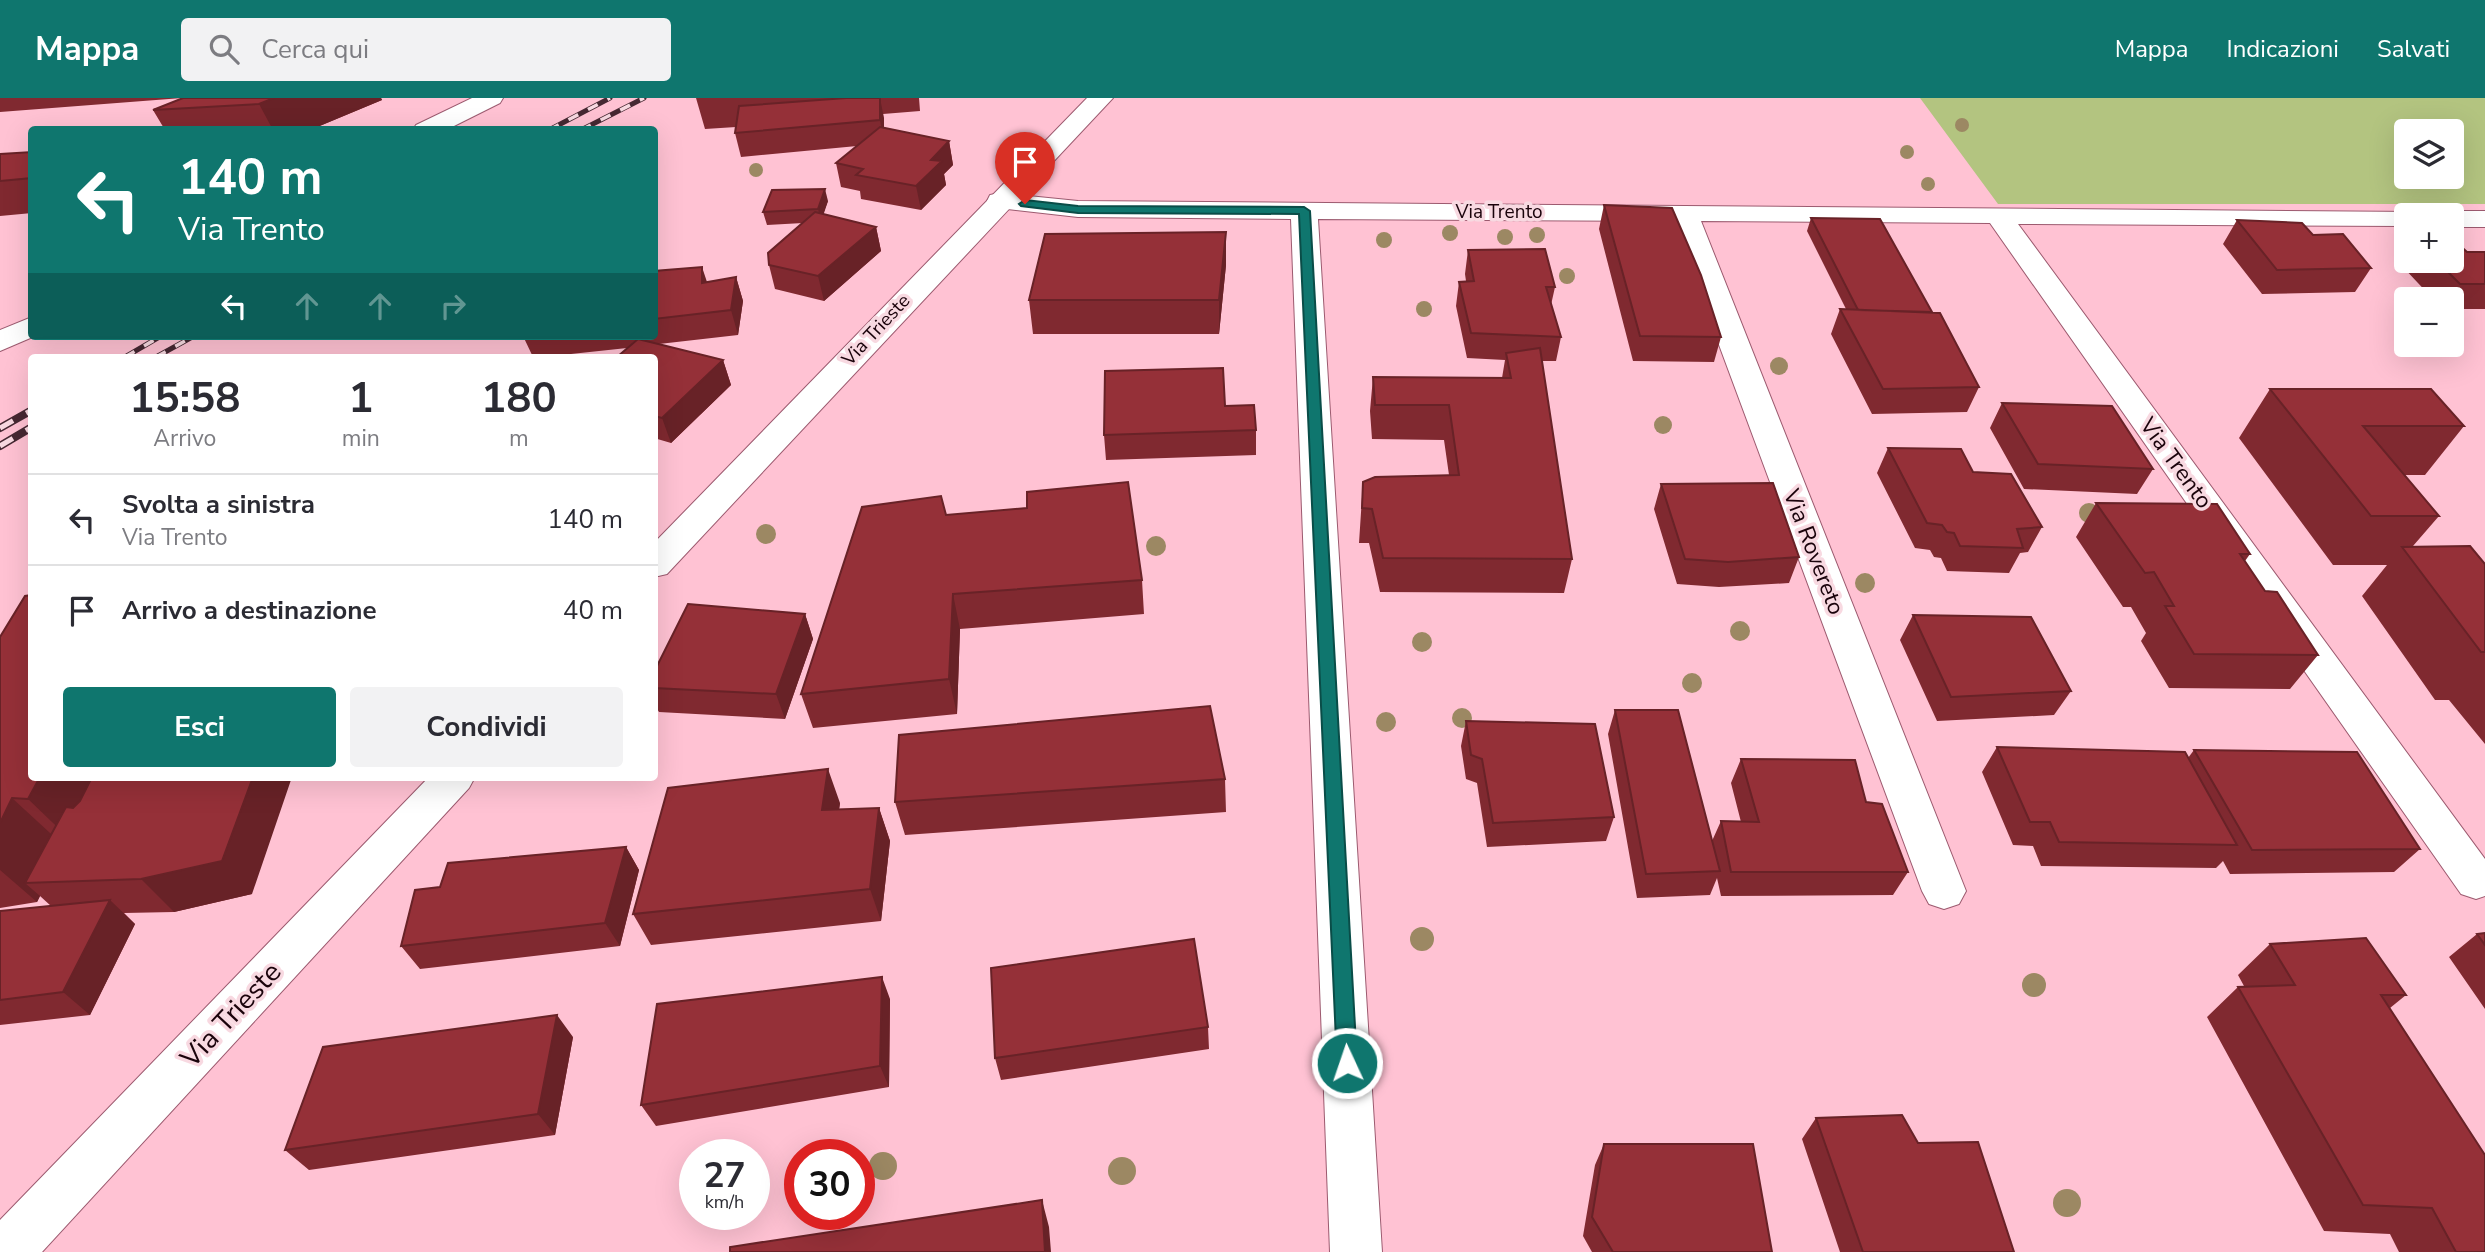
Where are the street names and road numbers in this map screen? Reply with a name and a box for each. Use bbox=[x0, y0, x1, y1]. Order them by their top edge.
street label: Via Trento bbox=[1454, 199, 1543, 225]
street label: Via Trieste bbox=[835, 288, 916, 372]
street label: Via Trento bbox=[2132, 410, 2220, 515]
street label: Via Rovereto bbox=[1776, 484, 1852, 619]
street label: Via Trieste bbox=[171, 954, 290, 1077]

